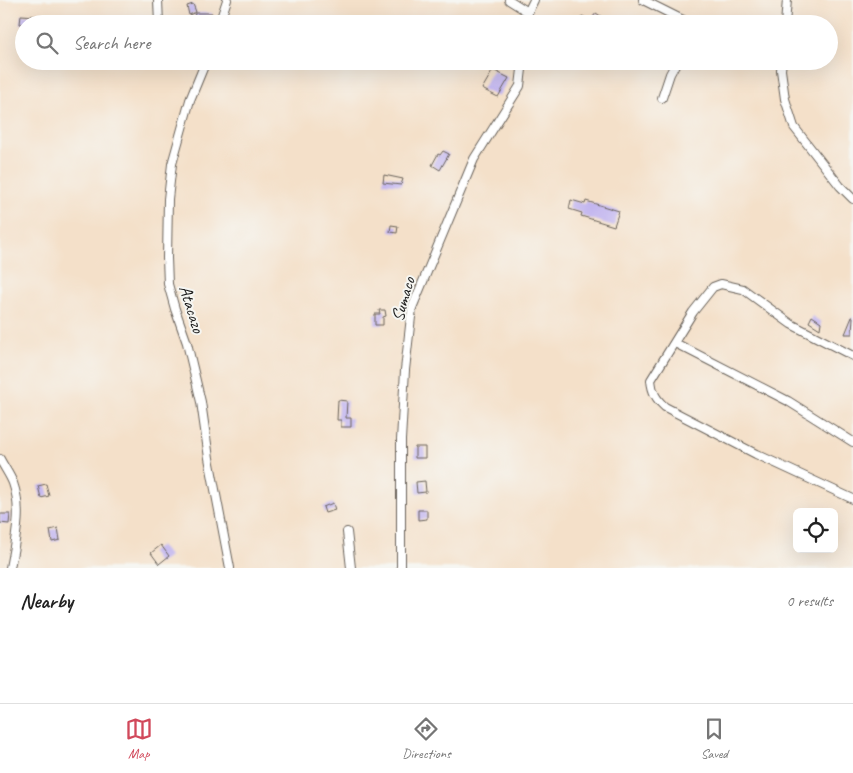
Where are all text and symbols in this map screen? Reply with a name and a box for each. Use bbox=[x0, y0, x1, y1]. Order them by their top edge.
search box bbox=[15, 15, 838, 70]
icon: search bbox=[33, 29, 61, 57]
text: Search here bbox=[73, 31, 150, 55]
street label: Sumaco bbox=[386, 273, 420, 324]
street label: Atacazo bbox=[174, 283, 210, 337]
map controls bbox=[793, 508, 838, 553]
button: locate bbox=[793, 508, 838, 553]
text: Nearby bbox=[20, 588, 73, 614]
text: 0 results bbox=[786, 591, 833, 611]
tab: Map bbox=[125, 715, 153, 762]
tab: Directions bbox=[402, 715, 451, 762]
tab: Saved bbox=[700, 715, 728, 762]

